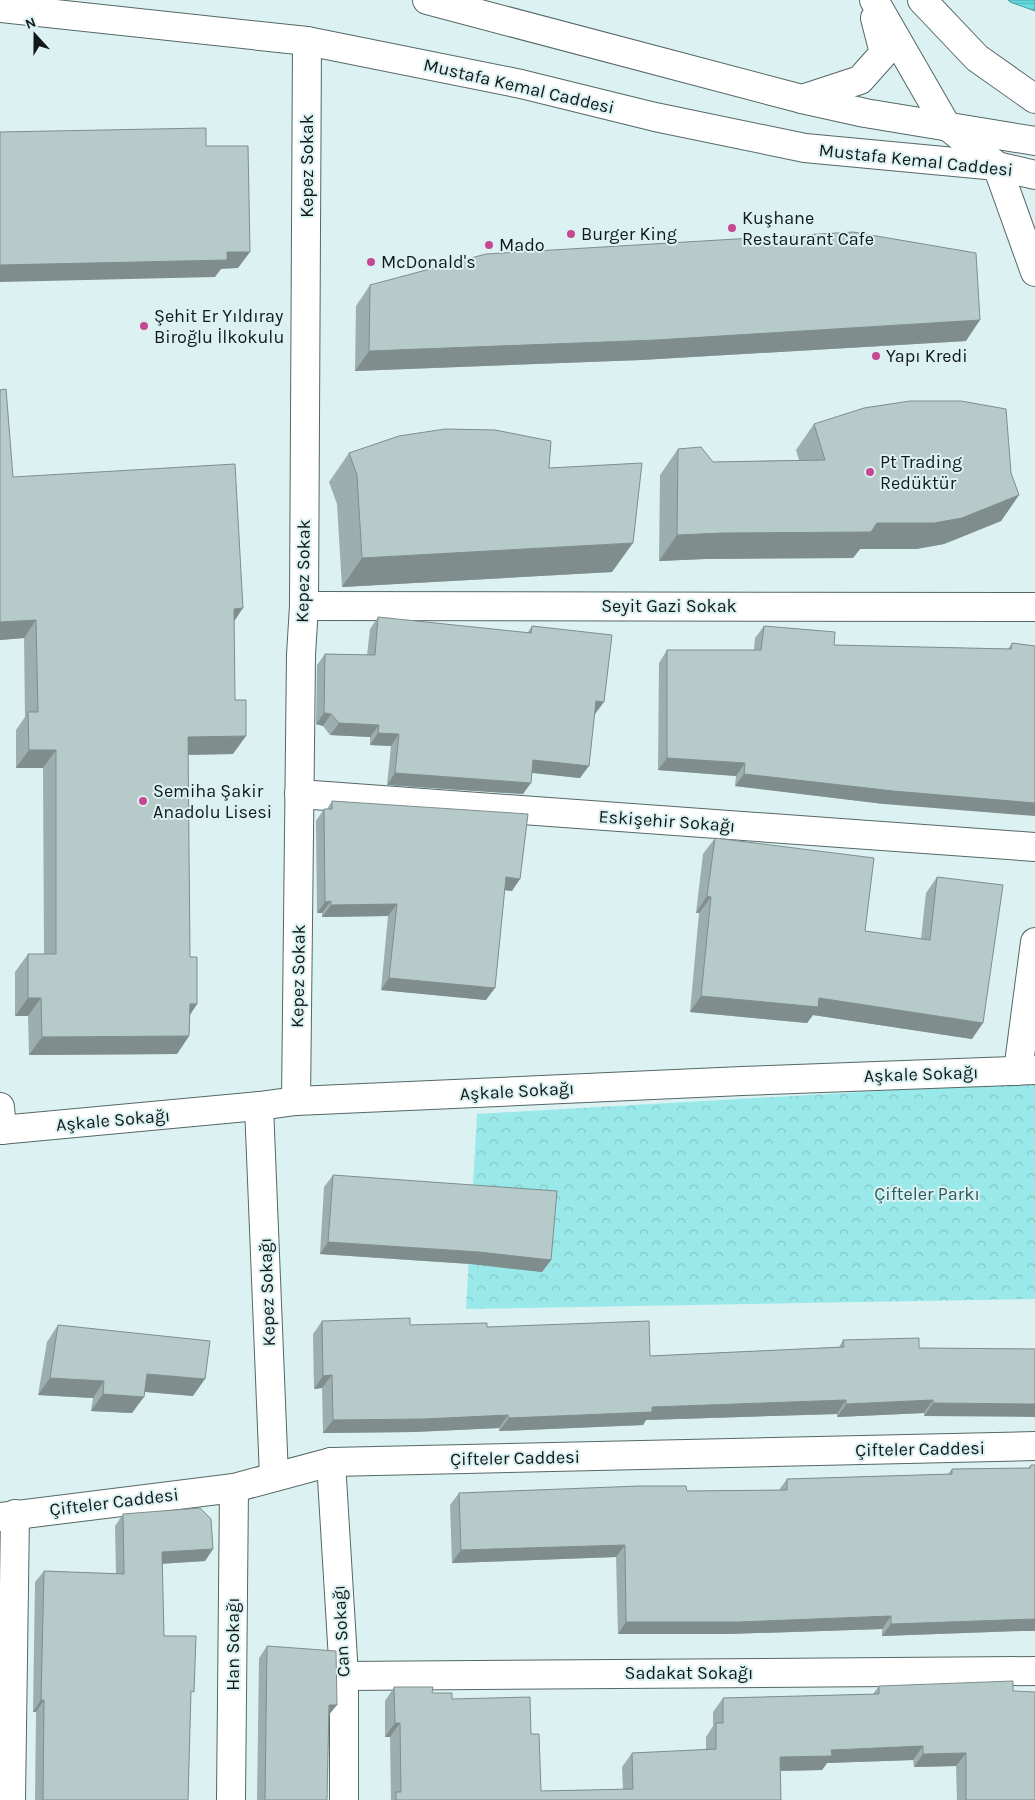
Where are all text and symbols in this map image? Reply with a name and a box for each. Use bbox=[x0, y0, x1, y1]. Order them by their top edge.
north arrow bbox=[10, 10, 60, 60]
text: N bbox=[23, 14, 38, 33]
street label: Mustafa Kemal Caddesi bbox=[421, 53, 617, 119]
street label: Kepez Sokak bbox=[296, 114, 318, 218]
street label: Mustafa Kemal Caddesi bbox=[818, 139, 1014, 181]
place label: Kuşhane Restaurant Cafe bbox=[742, 207, 874, 250]
marker: Kuşhane Restaurant Cafe bbox=[726, 222, 738, 234]
place label: Burger King bbox=[581, 223, 677, 245]
marker: Burger King bbox=[565, 228, 577, 240]
place label: Mado bbox=[499, 234, 545, 256]
marker: Mado bbox=[483, 239, 495, 251]
place label: McDonald's bbox=[381, 251, 476, 273]
marker: McDonald's bbox=[365, 256, 377, 268]
place label: Şehit Er Yıldıray Biroğlu İlkokulu bbox=[154, 305, 284, 348]
marker: Şehit Er Yıldıray Biroğlu İlkokulu bbox=[138, 320, 150, 332]
place label: Yapı Kredi bbox=[886, 345, 968, 367]
marker: Yapı Kredi bbox=[870, 350, 882, 362]
place label: Pt Trading Redüktür bbox=[880, 451, 962, 494]
marker: Pt Trading Redüktür bbox=[864, 466, 876, 478]
street label: Kepez Sokak bbox=[291, 519, 315, 623]
street label: Seyit Gazi Sokak bbox=[601, 595, 737, 617]
place label: Semiha Şakir Anadolu Lisesi bbox=[153, 780, 272, 823]
marker: Semiha Şakir Anadolu Lisesi bbox=[137, 795, 149, 807]
street label: Eskişehir Sokağı bbox=[598, 805, 736, 837]
street label: Kepez Sokak bbox=[286, 924, 310, 1028]
street label: Aşkale Sokağı bbox=[863, 1061, 979, 1087]
street label: Aşkale Sokağı bbox=[459, 1077, 575, 1105]
street label: Aşkale Sokağı bbox=[55, 1104, 171, 1136]
park label: Çifteler Parkı bbox=[874, 1183, 980, 1205]
street label: Kepez Sokağı bbox=[254, 1237, 280, 1347]
street label: Çifteler Caddesi bbox=[855, 1437, 985, 1461]
street label: Çifteler Caddesi bbox=[450, 1446, 580, 1470]
street label: Çifteler Caddesi bbox=[48, 1483, 180, 1521]
street label: Can Sokağı bbox=[328, 1584, 354, 1678]
street label: Han Sokağı bbox=[222, 1597, 244, 1691]
street label: Sadakat Sokağı bbox=[625, 1662, 753, 1684]

